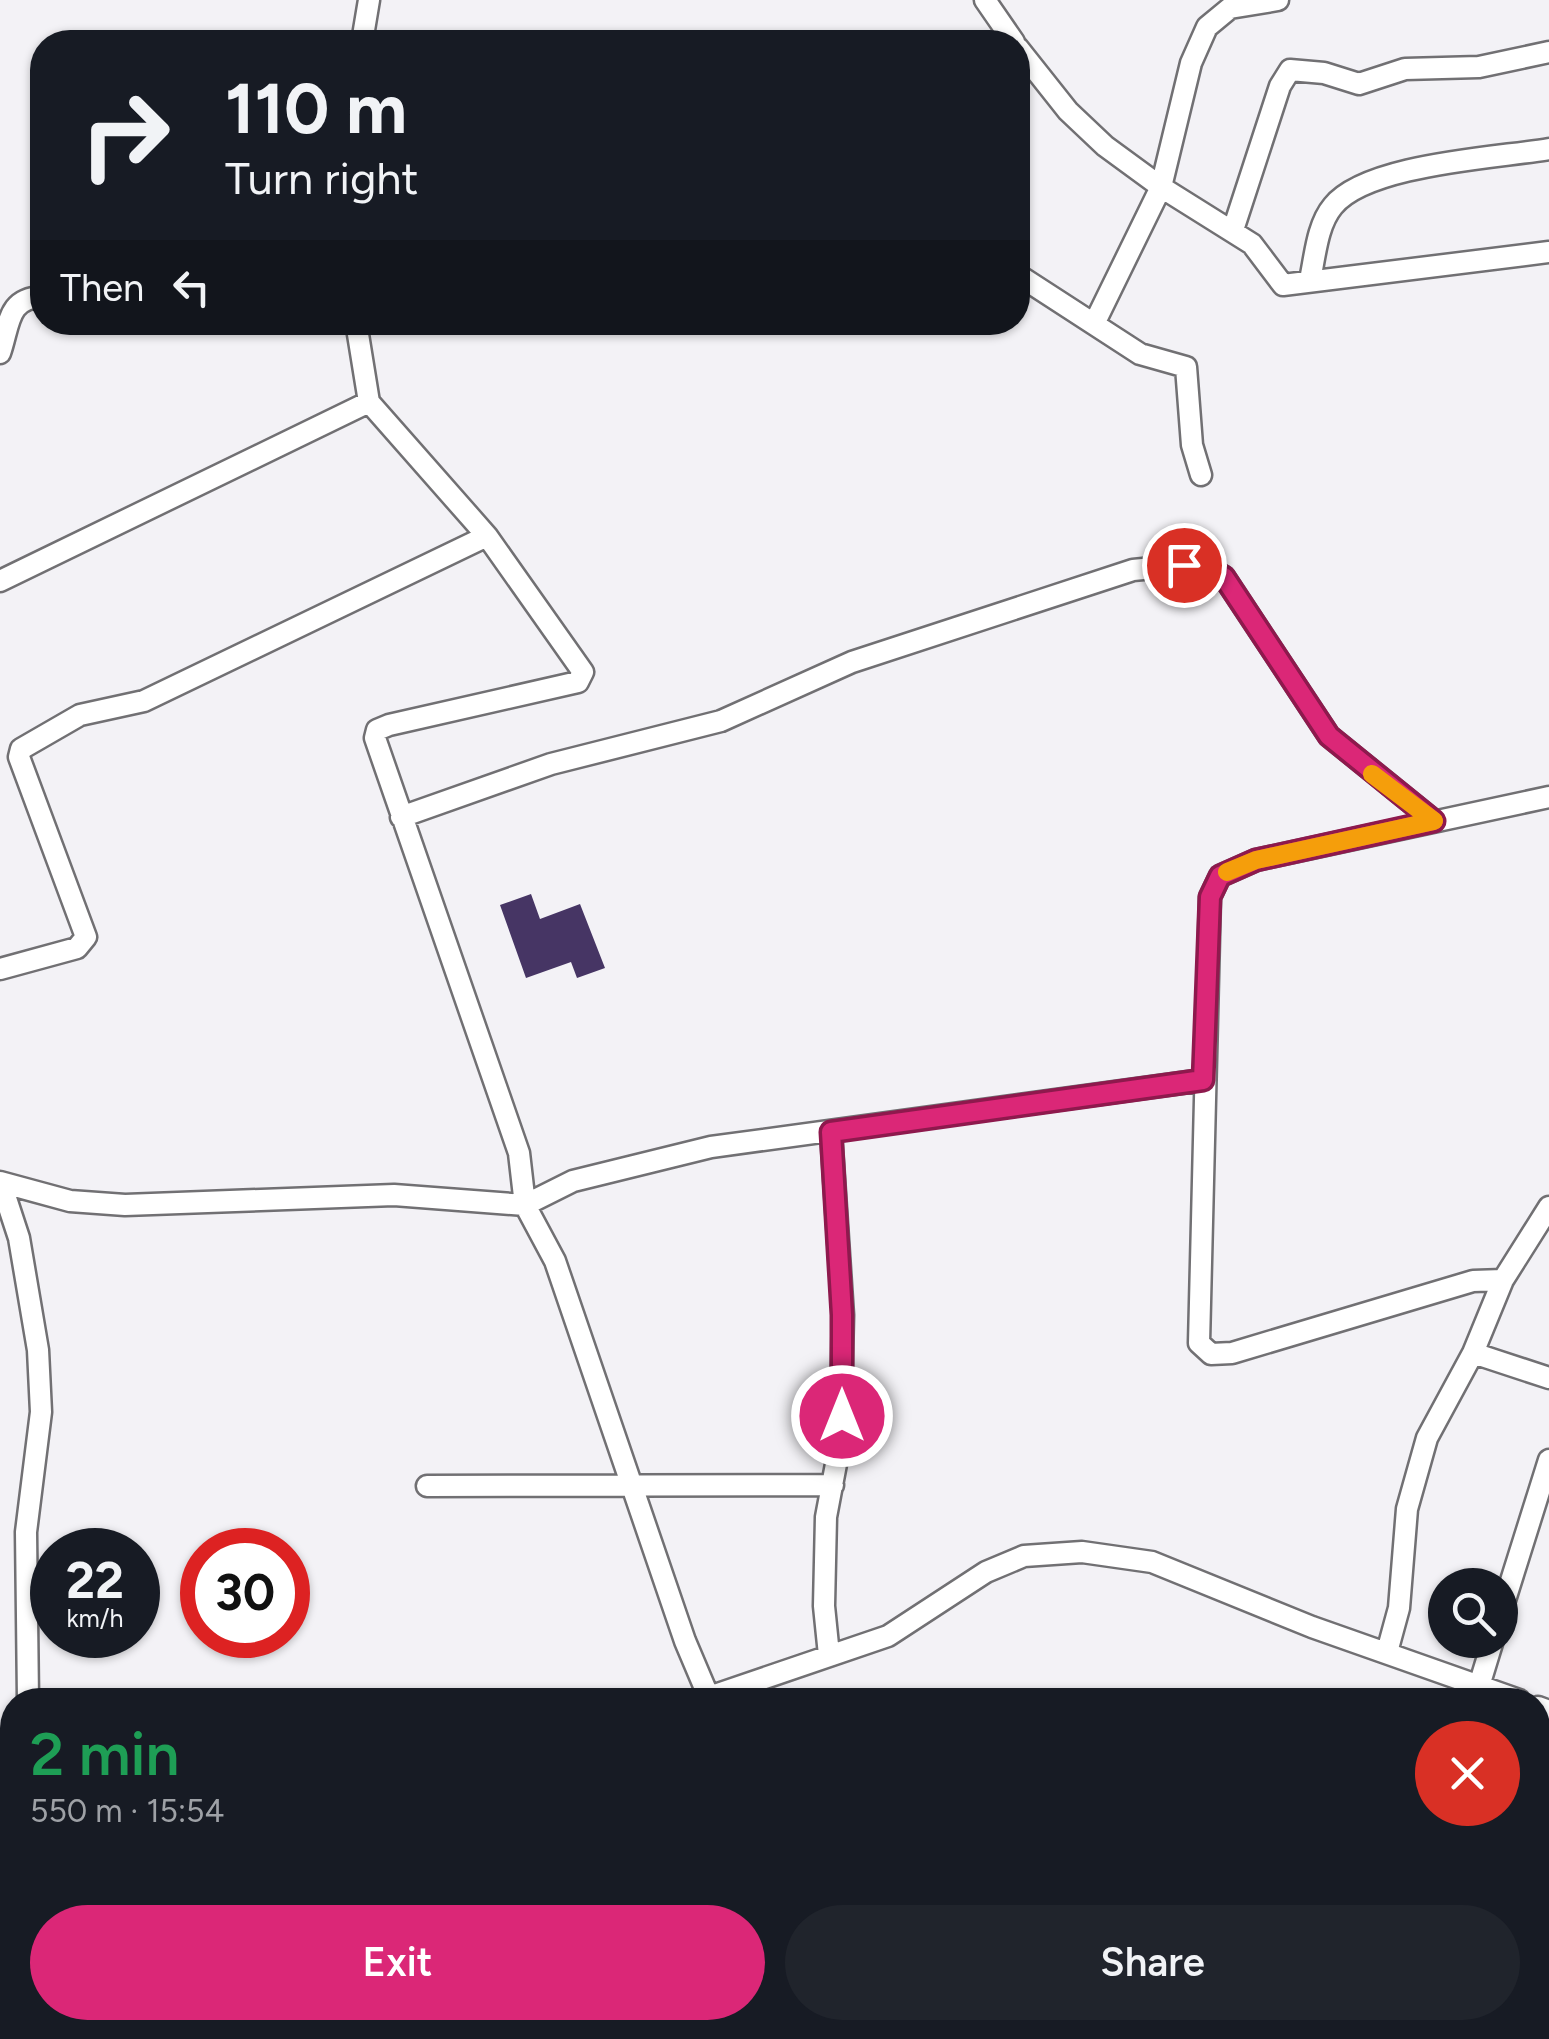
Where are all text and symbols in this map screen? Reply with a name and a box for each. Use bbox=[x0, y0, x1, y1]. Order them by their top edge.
text: 110 m bbox=[225, 66, 407, 151]
icon: right bbox=[60, 70, 190, 200]
text: Turn right bbox=[225, 151, 418, 205]
icon: left bbox=[164, 260, 219, 315]
text: Then bbox=[60, 265, 144, 311]
pin bbox=[1142, 523, 1227, 608]
icon: arrive bbox=[1157, 538, 1212, 593]
position arrow bbox=[790, 1364, 894, 1468]
speed limit sign: 30 bbox=[180, 1528, 310, 1658]
text: 22 bbox=[66, 1550, 124, 1611]
map controls bbox=[1428, 1568, 1518, 1658]
button: search bbox=[1428, 1568, 1518, 1658]
text: km/h bbox=[66, 1603, 124, 1633]
text: 2 min bbox=[30, 1718, 179, 1790]
button: close bbox=[1415, 1721, 1520, 1826]
text: 550 m · 15:54 bbox=[30, 1792, 224, 1830]
button: Exit bbox=[30, 1905, 765, 2020]
button: Share bbox=[785, 1905, 1520, 2020]

